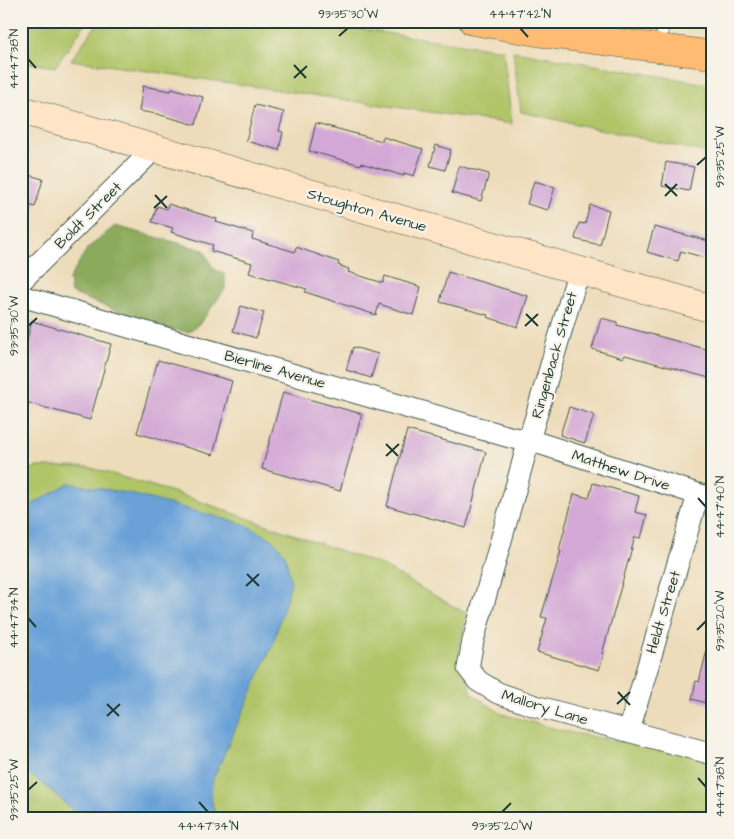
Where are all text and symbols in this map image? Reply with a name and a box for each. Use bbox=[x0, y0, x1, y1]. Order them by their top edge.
text: 93°35'30"W bbox=[318, 6, 379, 23]
text: 44°47'42"N bbox=[489, 6, 551, 23]
text: 44°47'38"N bbox=[6, 28, 23, 89]
text: 93°35'25"W bbox=[712, 125, 729, 188]
street label: Boldt Street bbox=[50, 177, 127, 254]
street label: Stoughton Avenue bbox=[304, 183, 429, 239]
street label: Ringenback Street bbox=[526, 289, 584, 421]
text: 93°35'30"W bbox=[6, 295, 23, 356]
street label: Bierline Avenue bbox=[222, 345, 328, 394]
street label: Matthew Drive bbox=[569, 445, 673, 496]
text: 44°47'40"N bbox=[712, 475, 729, 538]
street label: Heldt Street bbox=[641, 568, 686, 656]
text: 44°47'34"N bbox=[6, 587, 23, 649]
text: 93°35'20"W bbox=[712, 590, 729, 651]
street label: Mallory Lane bbox=[499, 684, 591, 732]
text: 44°47'38"N bbox=[712, 756, 729, 817]
text: 93°35'25"W bbox=[6, 758, 23, 821]
text: 44°47'34"N bbox=[177, 818, 239, 835]
text: 93°35'20"W bbox=[472, 818, 533, 835]

